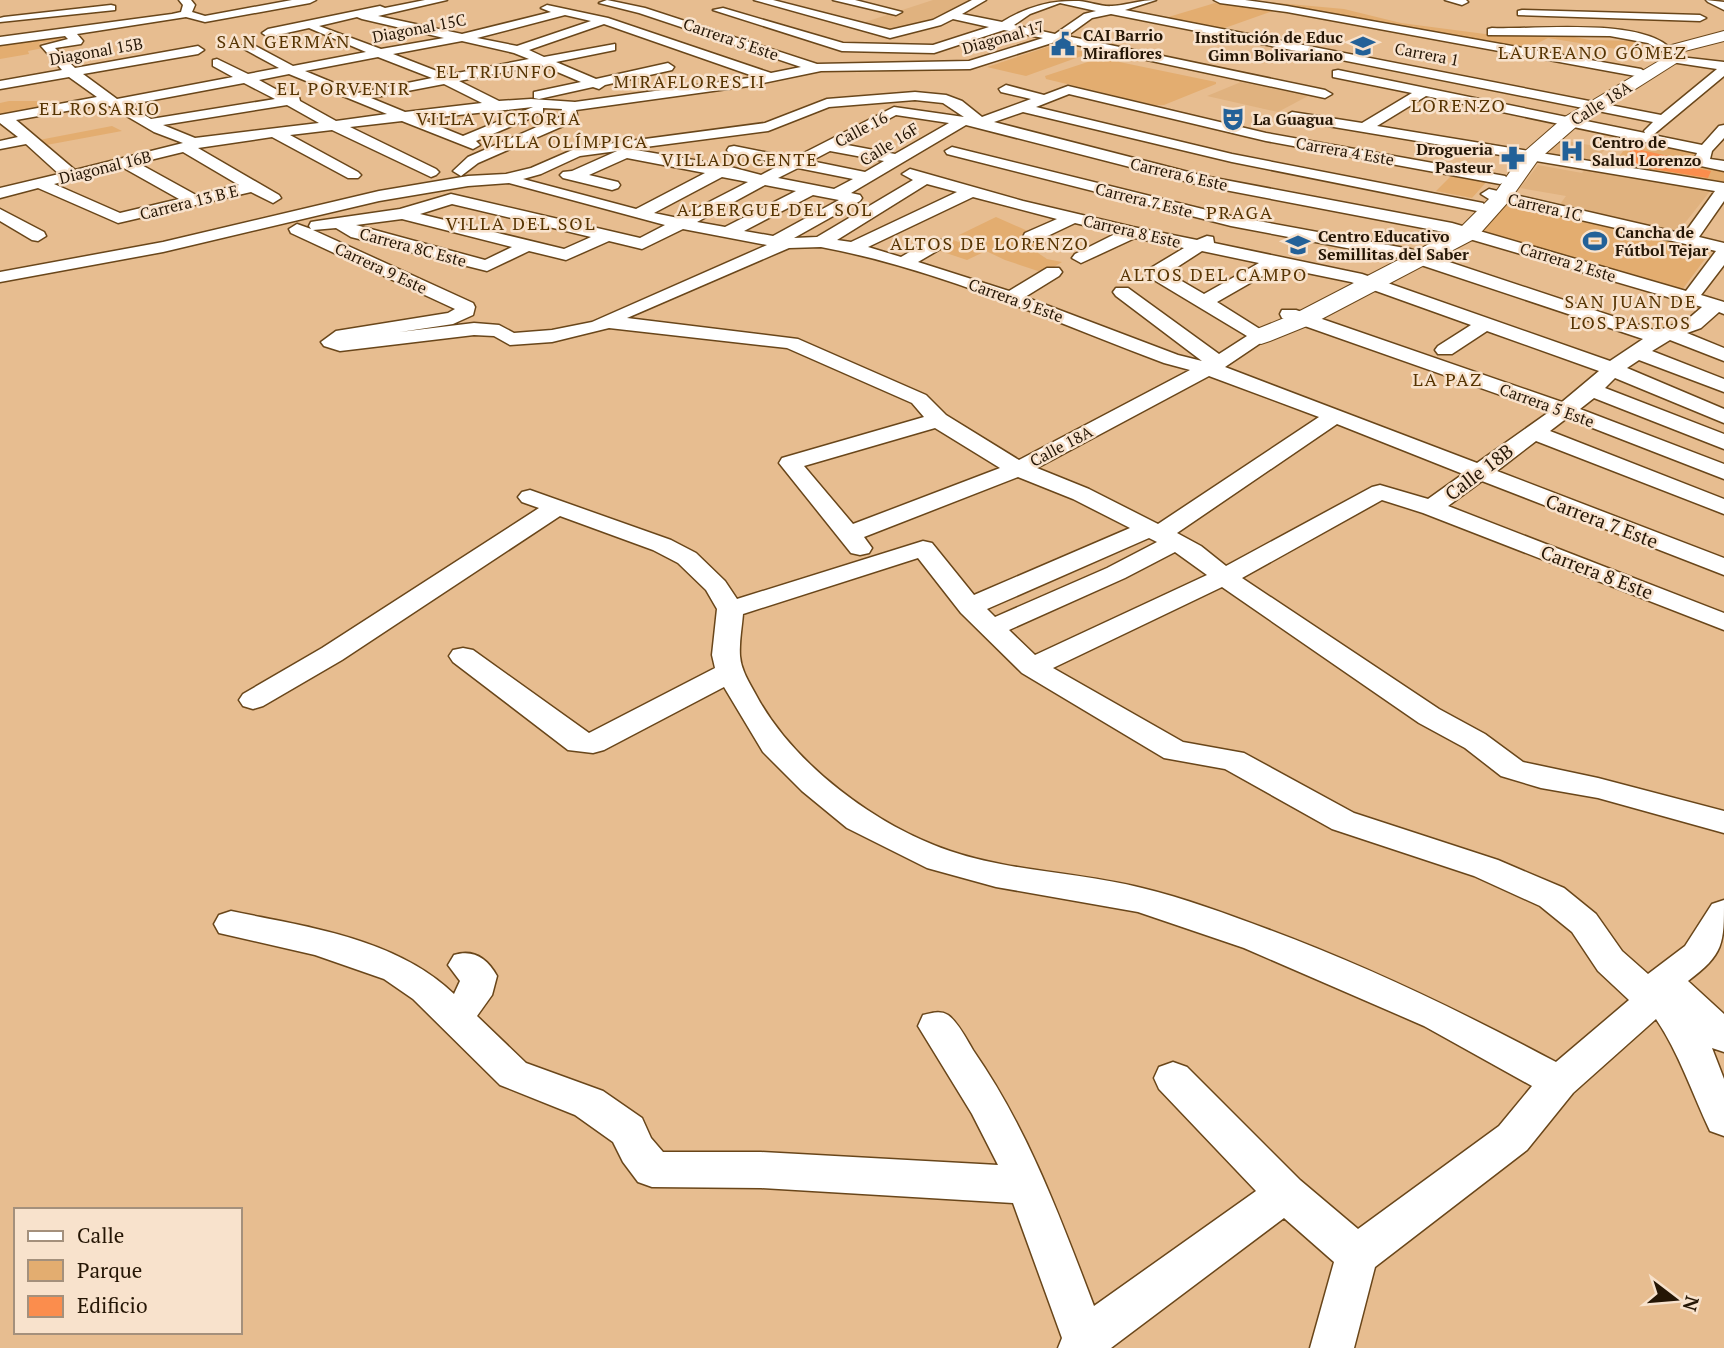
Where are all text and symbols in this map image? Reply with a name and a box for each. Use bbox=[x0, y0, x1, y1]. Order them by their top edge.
street label: Diagonal 15C bbox=[370, 8, 468, 48]
street label: Carrera 5 Este bbox=[680, 12, 782, 66]
street label: Diagonal 17 bbox=[959, 15, 1047, 59]
place label: CAI Barrio Miraflores bbox=[1083, 24, 1163, 64]
place label: Institución de Educ Gimn Bolivariano bbox=[1195, 26, 1343, 66]
district label: SAN GERMÁN bbox=[217, 29, 351, 53]
public building icon: CAI Barrio Miraflores bbox=[1049, 30, 1077, 58]
street label: Diagonal 15B bbox=[47, 32, 145, 70]
school or university icon: Institución de Educ Gimn Bolivariano bbox=[1349, 32, 1377, 60]
street label: Carrera 1 bbox=[1393, 37, 1461, 71]
district label: LAUREANO GÓMEZ bbox=[1498, 40, 1688, 64]
district label: EL TRIUNFO bbox=[436, 59, 558, 83]
district label: MIRAFLORES II bbox=[614, 69, 766, 93]
district label: EL PORVENIR bbox=[277, 76, 411, 100]
street label: Calle 18A bbox=[1566, 76, 1636, 130]
district label: LORENZO bbox=[1411, 93, 1507, 117]
district label: EL ROSARIO bbox=[39, 96, 161, 120]
theatre icon: La Guagua bbox=[1219, 105, 1247, 133]
district label: VILLA VICTORIA bbox=[416, 106, 582, 130]
street label: Calle 16 bbox=[831, 106, 892, 152]
place label: La Guagua bbox=[1253, 108, 1334, 130]
street label: Calle 16F bbox=[855, 117, 923, 171]
district label: VILLA OLÍMPICA bbox=[481, 129, 649, 153]
place label: Centro de Salud Lorenzo bbox=[1592, 131, 1702, 171]
street label: Carrera 4 Este bbox=[1294, 132, 1396, 170]
hospital icon: Centro de Salud Lorenzo bbox=[1558, 137, 1586, 165]
place label: Drogueria Pasteur bbox=[1416, 138, 1493, 178]
pharmacy icon: Drogueria Pasteur bbox=[1499, 144, 1527, 172]
street label: Diagonal 16B bbox=[56, 145, 154, 189]
district label: VILLADOCENTE bbox=[661, 147, 819, 171]
street label: Carrera 6 Este bbox=[1128, 152, 1230, 196]
street label: Carrera 7 Este bbox=[1093, 177, 1195, 223]
street label: Carrera 13 B E bbox=[137, 179, 241, 225]
street label: Carrera 1C bbox=[1506, 188, 1584, 226]
district label: ALBERGUE DEL SOL bbox=[677, 197, 873, 221]
district label: PRAGA bbox=[1206, 200, 1274, 224]
street label: Carrera 8 Este bbox=[1081, 209, 1183, 253]
district label: VILLA DEL SOL bbox=[445, 211, 597, 235]
place label: Cancha de Fútbol Tejar bbox=[1615, 221, 1708, 261]
street label: Carrera 8C Este bbox=[357, 222, 469, 272]
place label: Centro Educativo Semillitas del Saber bbox=[1318, 225, 1469, 265]
sports icon: Cancha de Fútbol Tejar bbox=[1581, 227, 1609, 255]
district label: ALTOS DE LORENZO bbox=[890, 231, 1090, 255]
school or university icon: Centro Educativo Semillitas del Saber bbox=[1284, 231, 1312, 259]
street label: Carrera 9 Este bbox=[331, 237, 431, 299]
street label: Carrera 2 Este bbox=[1517, 237, 1619, 287]
district label: ALTOS DEL CAMPO bbox=[1120, 262, 1308, 286]
street label: Carrera 9 Este bbox=[965, 273, 1067, 327]
district label: SAN JUAN DE LOS PASTOS bbox=[1565, 289, 1697, 334]
district label: LA PAZ bbox=[1413, 367, 1483, 391]
street label: Carrera 5 Este bbox=[1496, 378, 1598, 432]
street label: Calle 18A bbox=[1026, 420, 1096, 472]
street label: Calle 18B bbox=[1439, 438, 1518, 505]
street label: Carrera 7 Este bbox=[1543, 488, 1662, 553]
street label: Carrera 8 Este bbox=[1538, 539, 1657, 604]
legend bbox=[14, 1208, 242, 1334]
text: Calle bbox=[77, 1221, 124, 1249]
text: Parque bbox=[77, 1256, 142, 1284]
north arrow bbox=[1640, 1264, 1710, 1334]
text: Edificio bbox=[77, 1291, 148, 1319]
text: N bbox=[1678, 1293, 1706, 1315]

